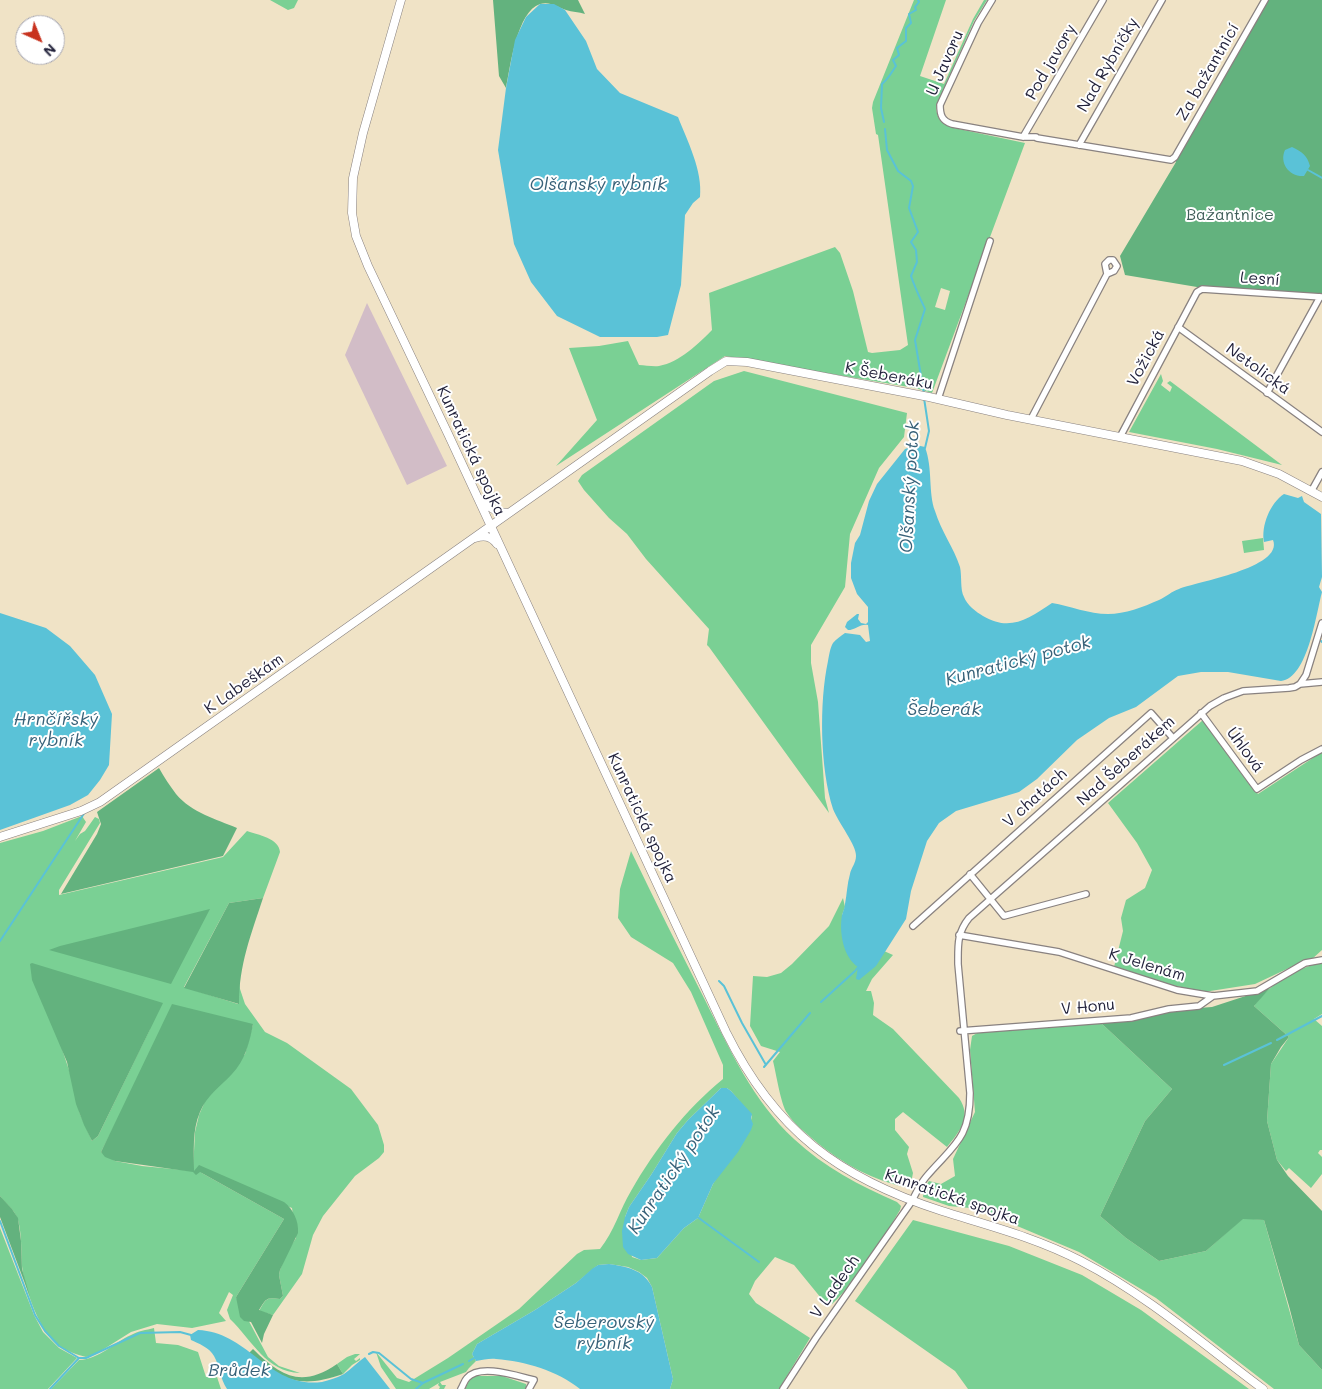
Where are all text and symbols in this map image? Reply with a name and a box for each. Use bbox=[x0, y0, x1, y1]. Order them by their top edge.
street label: Nad Rybníčky bbox=[1073, 14, 1143, 116]
north arrow bbox=[15, 15, 65, 65]
street label: Za bažantnicí bbox=[1172, 20, 1244, 124]
street label: Pod javory bbox=[1022, 21, 1080, 103]
street label: U Javoru bbox=[922, 27, 968, 99]
text: N bbox=[40, 40, 61, 61]
water label: Olšanský rybník bbox=[529, 173, 667, 195]
park label: Bažantnice bbox=[1186, 205, 1274, 225]
street label: Lesní bbox=[1239, 268, 1281, 290]
street label: Vožická bbox=[1123, 326, 1169, 390]
street label: Netolická bbox=[1222, 339, 1294, 399]
street label: K Šeberáku bbox=[843, 358, 935, 394]
street label: Kunratická spojka bbox=[432, 383, 510, 519]
water label: Olšanský potok bbox=[896, 420, 924, 554]
water label: Kunratický potok bbox=[943, 631, 1093, 691]
street label: K Labeškám bbox=[201, 650, 287, 718]
water label: Šeberák bbox=[907, 698, 981, 720]
water label: Hrnčířský rybník bbox=[14, 708, 98, 751]
street label: Nad Šeberákem bbox=[1073, 712, 1179, 810]
street label: Úhlová bbox=[1222, 724, 1268, 776]
street label: Kunratická spojka bbox=[603, 750, 681, 886]
street label: V chatách bbox=[999, 764, 1071, 832]
street label: K Jelenám bbox=[1106, 944, 1188, 986]
street label: V Honu bbox=[1060, 995, 1116, 1019]
water label: Kunratický potok bbox=[623, 1102, 725, 1238]
street label: Kunratická spojka bbox=[882, 1165, 1022, 1229]
street label: V Ladech bbox=[806, 1252, 864, 1322]
water label: Šeberovský rybník bbox=[554, 1311, 654, 1354]
water label: Brůdek bbox=[208, 1359, 270, 1381]

